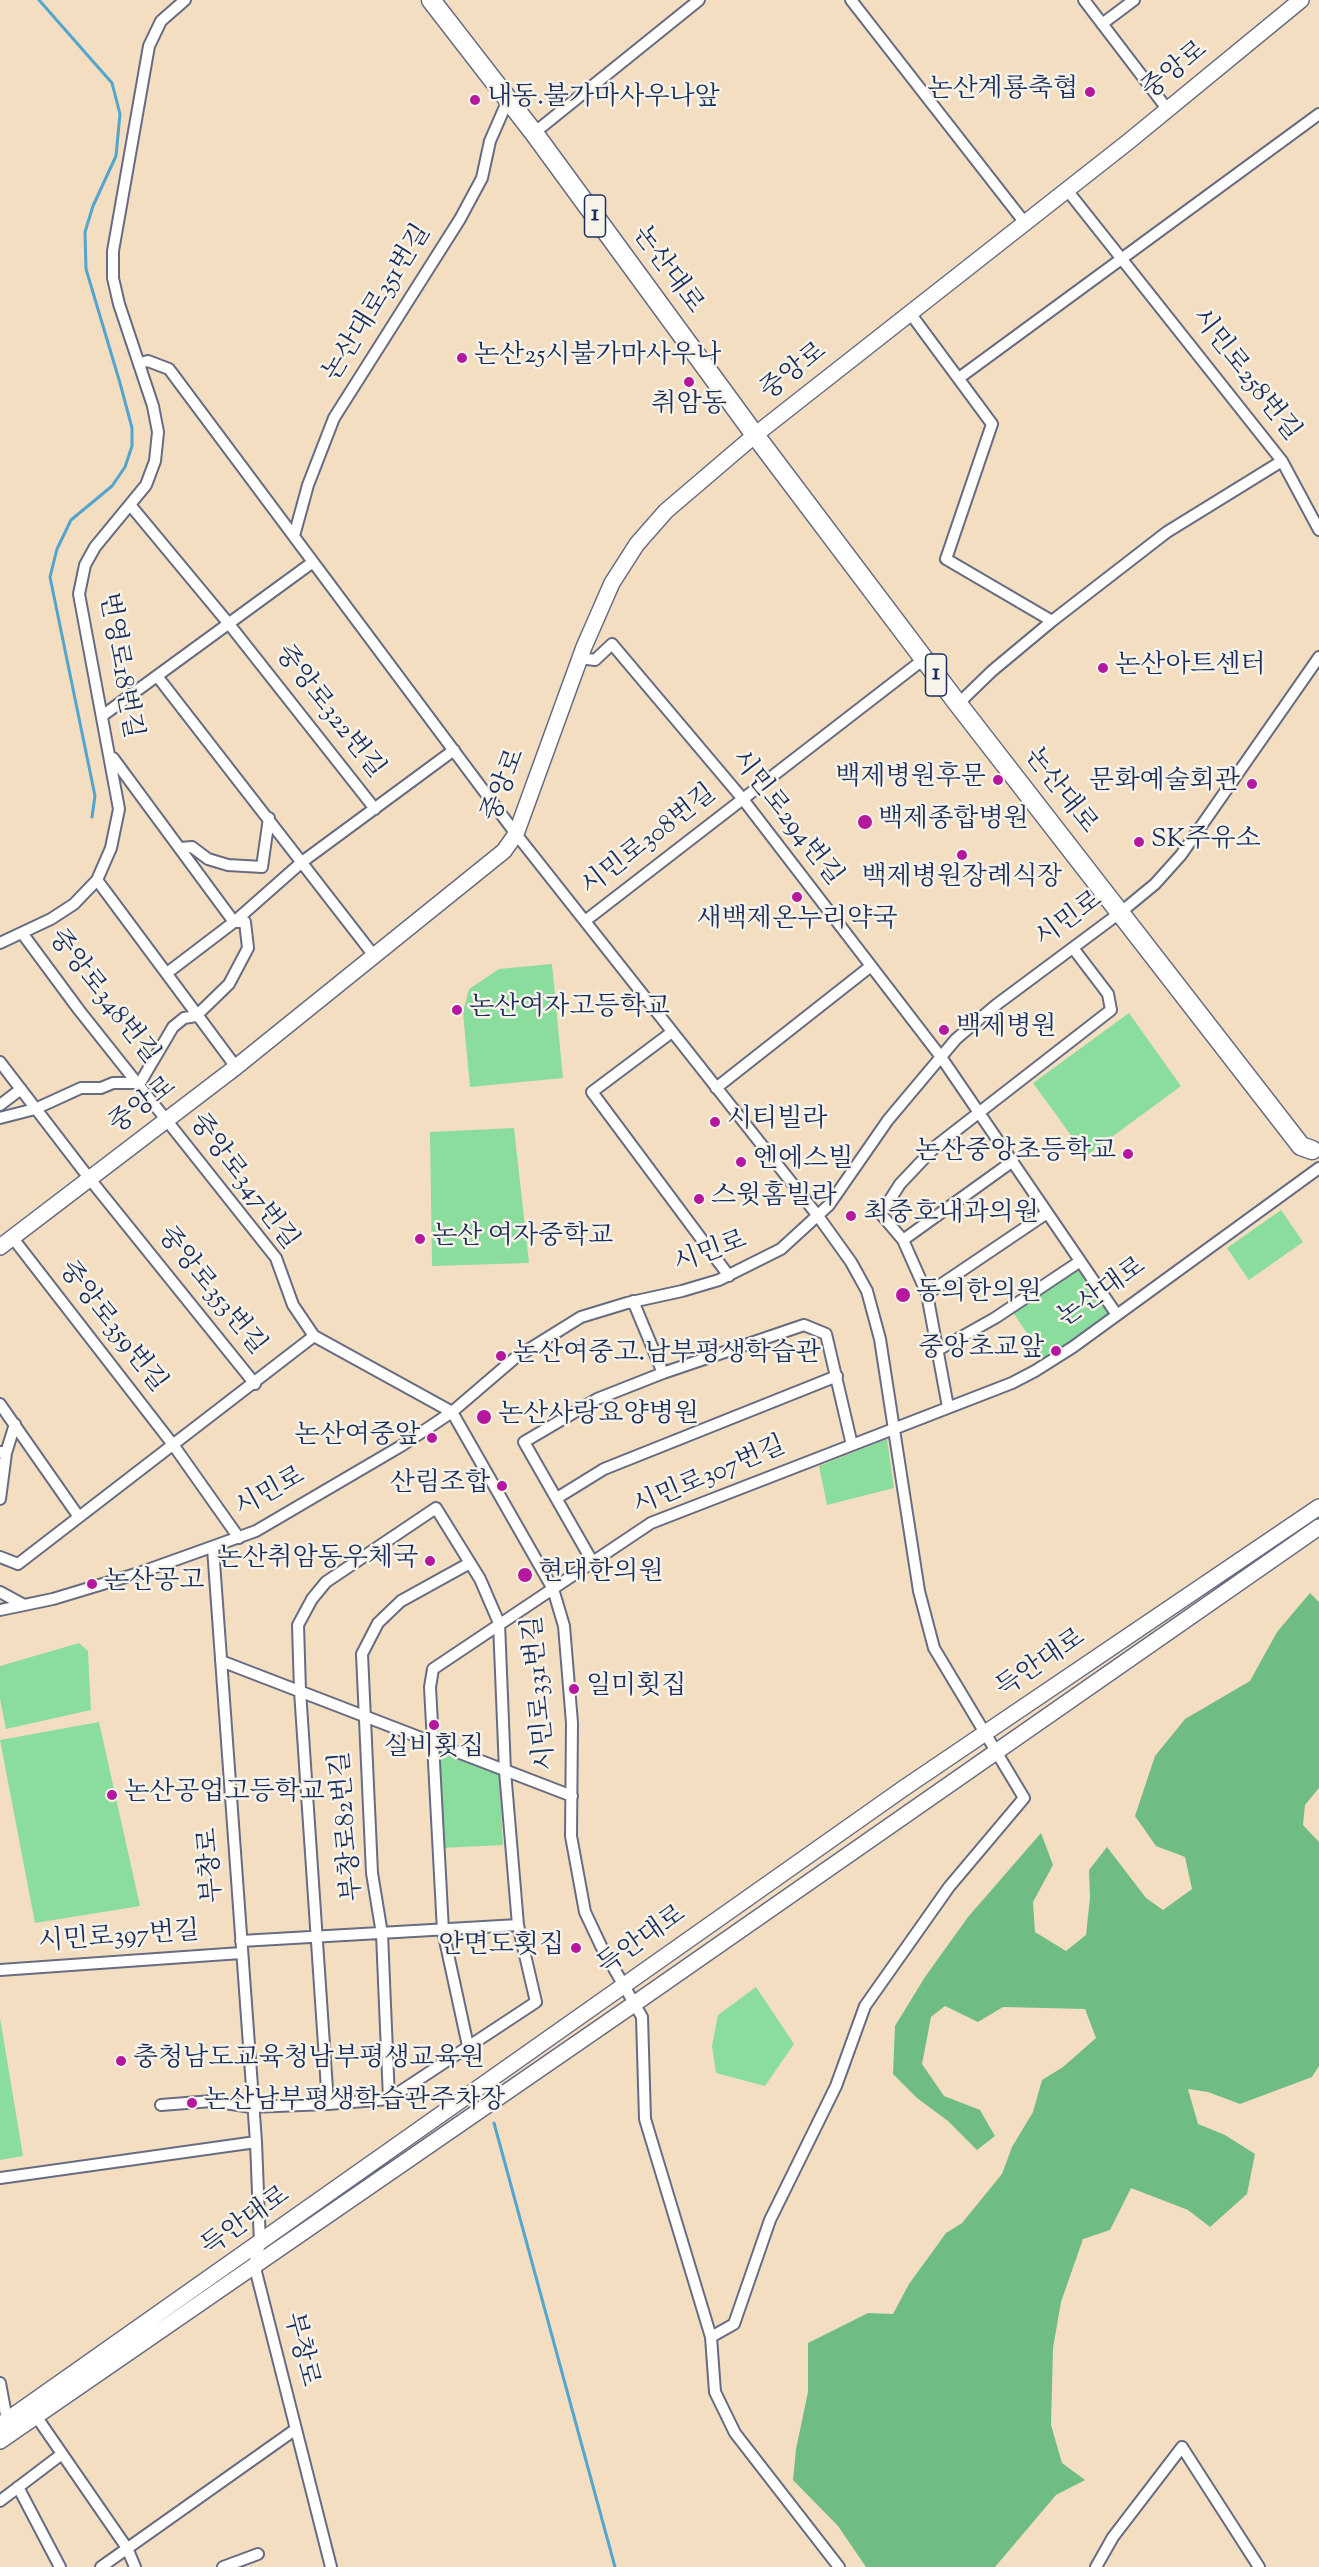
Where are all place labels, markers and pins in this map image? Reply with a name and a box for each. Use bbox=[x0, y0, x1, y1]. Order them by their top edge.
place label: 논산계룡축협 bbox=[927, 76, 1078, 108]
place label: 내동.불가마사우나앞 bbox=[487, 84, 720, 116]
marker: 논산계룡축협 bbox=[1083, 85, 1097, 99]
marker: 내동.불가마사우나앞 bbox=[468, 93, 482, 107]
place label: 논산25시불가마사우나 bbox=[474, 342, 721, 374]
marker: 논산25시불가마사우나 bbox=[455, 351, 469, 365]
marker: 취암동 bbox=[682, 375, 696, 389]
place label: 취암동 bbox=[651, 391, 727, 423]
place label: 논산아트센터 bbox=[1115, 652, 1266, 684]
marker: 논산아트센터 bbox=[1096, 661, 1110, 675]
place label: 백제병원후문 bbox=[835, 764, 986, 796]
place label: 문화예술회관 bbox=[1089, 768, 1240, 800]
marker: 백제병원후문 bbox=[991, 773, 1005, 787]
marker: 문화예술회관 bbox=[1245, 777, 1259, 791]
place label: 백제종합병원 bbox=[878, 806, 1029, 838]
marker: 백제종합병원 bbox=[856, 813, 874, 831]
place label: SK주유소 bbox=[1151, 826, 1261, 858]
marker: SK주유소 bbox=[1132, 835, 1146, 849]
marker: 백제병원장례식장 bbox=[955, 848, 969, 862]
place label: 백제병원장례식장 bbox=[862, 864, 1062, 896]
marker: 새백제온누리약국 bbox=[790, 890, 804, 904]
place label: 새백제온누리약국 bbox=[697, 906, 897, 938]
place label: 논산여자고등학교 bbox=[469, 994, 670, 1026]
marker: 논산여자고등학교 bbox=[450, 1003, 464, 1017]
place label: 백제병원 bbox=[956, 1014, 1056, 1046]
marker: 백제병원 bbox=[937, 1023, 951, 1037]
place label: 시티빌라 bbox=[727, 1106, 827, 1138]
marker: 시티빌라 bbox=[708, 1115, 722, 1129]
place label: 논산중앙초등학교 bbox=[915, 1138, 1116, 1170]
place label: 엔에스빌 bbox=[753, 1146, 853, 1178]
marker: 논산중앙초등학교 bbox=[1121, 1147, 1135, 1161]
marker: 엔에스빌 bbox=[734, 1155, 748, 1169]
place label: 스윗홈빌라 bbox=[711, 1183, 837, 1215]
marker: 스윗홈빌라 bbox=[692, 1192, 706, 1206]
place label: 최중호내과의원 bbox=[863, 1200, 1039, 1232]
marker: 최중호내과의원 bbox=[844, 1209, 858, 1223]
place label: 논산 여자중학교 bbox=[432, 1223, 613, 1255]
marker: 논산 여자중학교 bbox=[413, 1232, 427, 1246]
place label: 동의한의원 bbox=[916, 1279, 1042, 1311]
marker: 동의한의원 bbox=[894, 1286, 912, 1304]
place label: 중앙초교앞 bbox=[918, 1335, 1044, 1367]
place label: 논산여중고.남부평생학습관 bbox=[513, 1340, 821, 1372]
marker: 중앙초교앞 bbox=[1049, 1344, 1063, 1358]
marker: 논산여중고.남부평생학습관 bbox=[494, 1349, 508, 1363]
place label: 논산사랑요양병원 bbox=[498, 1401, 699, 1433]
marker: 논산사랑요양병원 bbox=[475, 1408, 493, 1426]
place label: 논산여중앞 bbox=[294, 1422, 420, 1454]
marker: 논산여중앞 bbox=[425, 1431, 439, 1445]
place label: 산림조합 bbox=[390, 1470, 490, 1502]
marker: 산림조합 bbox=[495, 1479, 509, 1493]
place label: 논산취암동우체국 bbox=[217, 1545, 418, 1577]
marker: 논산취암동우체국 bbox=[423, 1554, 437, 1568]
place label: 현대한의원 bbox=[538, 1559, 664, 1591]
marker: 현대한의원 bbox=[516, 1566, 534, 1584]
place label: 논산공고 bbox=[104, 1568, 204, 1600]
marker: 논산공고 bbox=[85, 1577, 99, 1591]
place label: 일미횟집 bbox=[586, 1673, 686, 1705]
marker: 일미횟집 bbox=[567, 1682, 581, 1696]
marker: 실비횟집 bbox=[427, 1718, 441, 1732]
place label: 실비횟집 bbox=[384, 1734, 484, 1766]
place label: 논산공업고등학교 bbox=[124, 1779, 325, 1811]
marker: 논산공업고등학교 bbox=[105, 1788, 119, 1802]
place label: 안면도횟집 bbox=[438, 1932, 564, 1964]
marker: 안면도횟집 bbox=[569, 1941, 583, 1955]
place label: 충청남도교육청남부평생교육원 bbox=[133, 2045, 485, 2077]
marker: 충청남도교육청남부평생교육원 bbox=[114, 2054, 128, 2068]
place label: 논산남부평생학습관주차장 bbox=[204, 2087, 505, 2119]
marker: 논산남부평생학습관주차장 bbox=[185, 2096, 199, 2110]

